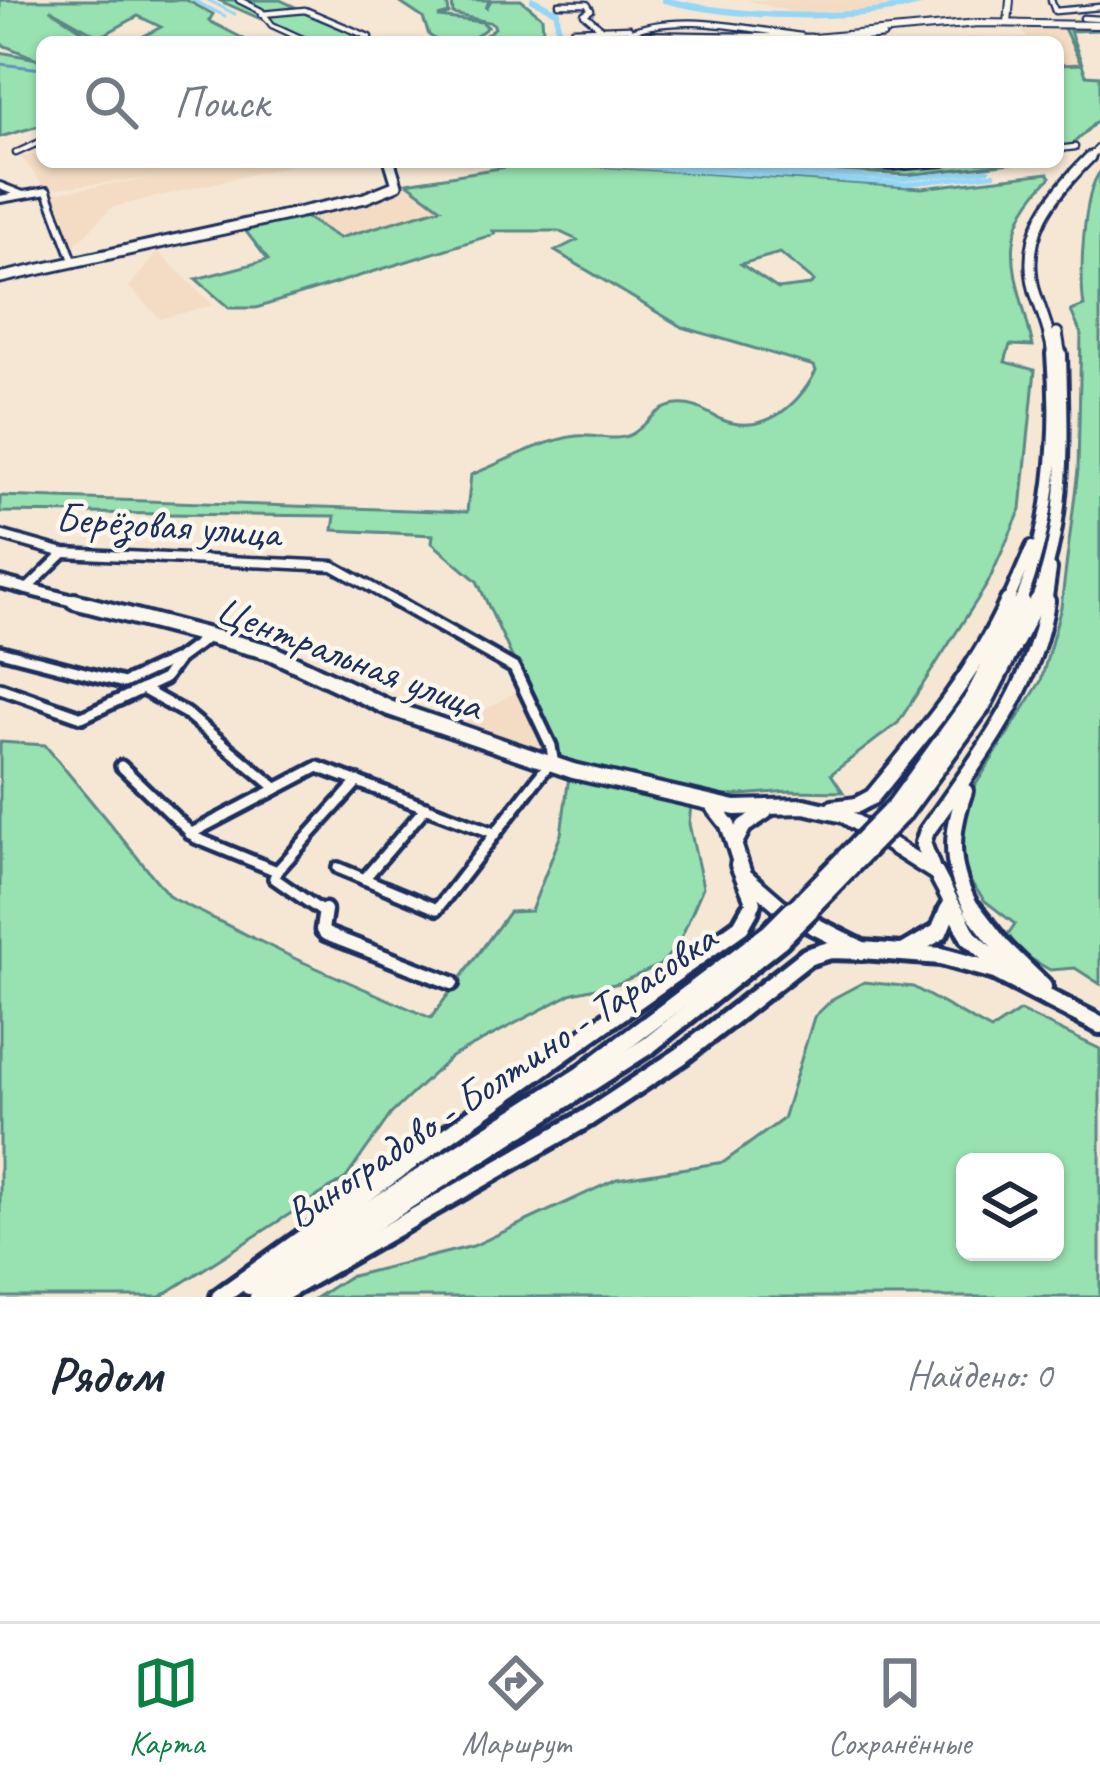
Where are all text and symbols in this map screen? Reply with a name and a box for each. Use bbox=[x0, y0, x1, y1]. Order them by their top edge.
search box bbox=[36, 36, 1064, 168]
icon: search bbox=[78, 69, 144, 135]
text: Поиск bbox=[174, 74, 269, 131]
street label: Берёзовая улица bbox=[54, 491, 286, 560]
street label: Центральная улица bbox=[209, 582, 493, 734]
street label: Виноградово - Болтино - Тарасовка bbox=[275, 911, 729, 1240]
map controls bbox=[956, 1153, 1064, 1261]
button: layers bbox=[956, 1153, 1064, 1261]
text: Рядом bbox=[48, 1343, 162, 1407]
text: Найдено: 0 bbox=[907, 1351, 1052, 1400]
tab: Карта bbox=[129, 1650, 204, 1764]
tab: Маршрут bbox=[462, 1650, 571, 1764]
tab: Сохранённые bbox=[828, 1650, 971, 1764]

